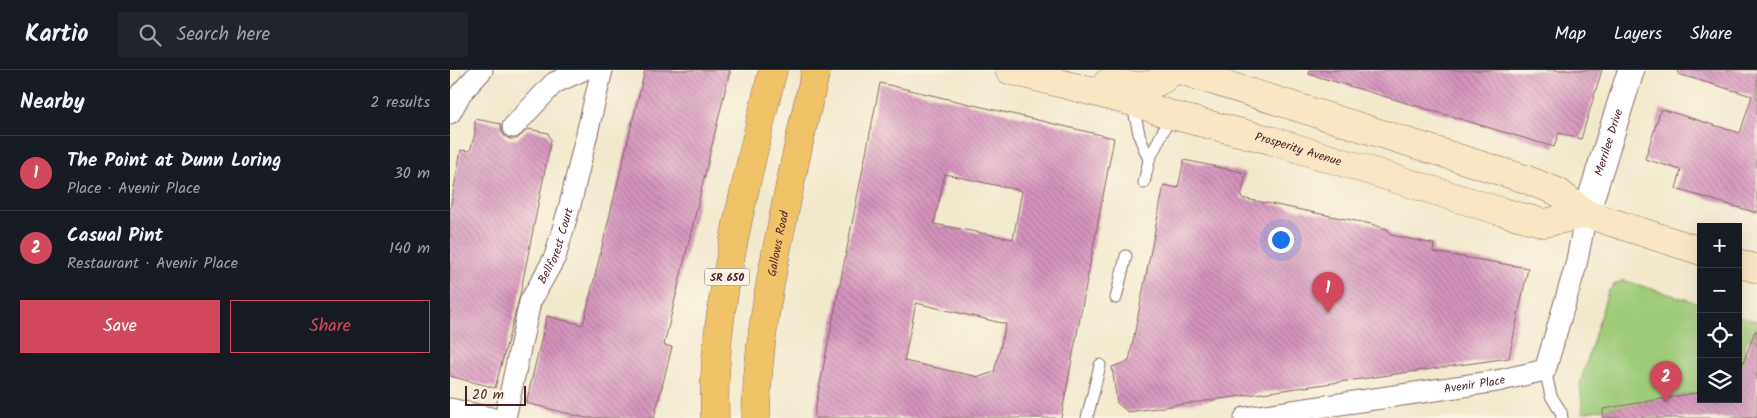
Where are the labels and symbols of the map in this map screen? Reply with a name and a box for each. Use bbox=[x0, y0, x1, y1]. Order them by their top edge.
street label: Merrilee Drive bbox=[1589, 106, 1628, 178]
street label: Prosperity Avenue bbox=[1253, 128, 1344, 172]
street label: Bellforest Court bbox=[533, 205, 579, 287]
street label: Gallows Road bbox=[763, 208, 795, 278]
your location bbox=[1268, 227, 1294, 253]
road number: SR 650 bbox=[704, 268, 750, 286]
pin: 1 bbox=[1312, 272, 1344, 313]
pin: 2 bbox=[1650, 361, 1682, 402]
street label: Avenir Place bbox=[1443, 370, 1508, 399]
scale bar bbox=[465, 383, 526, 406]

